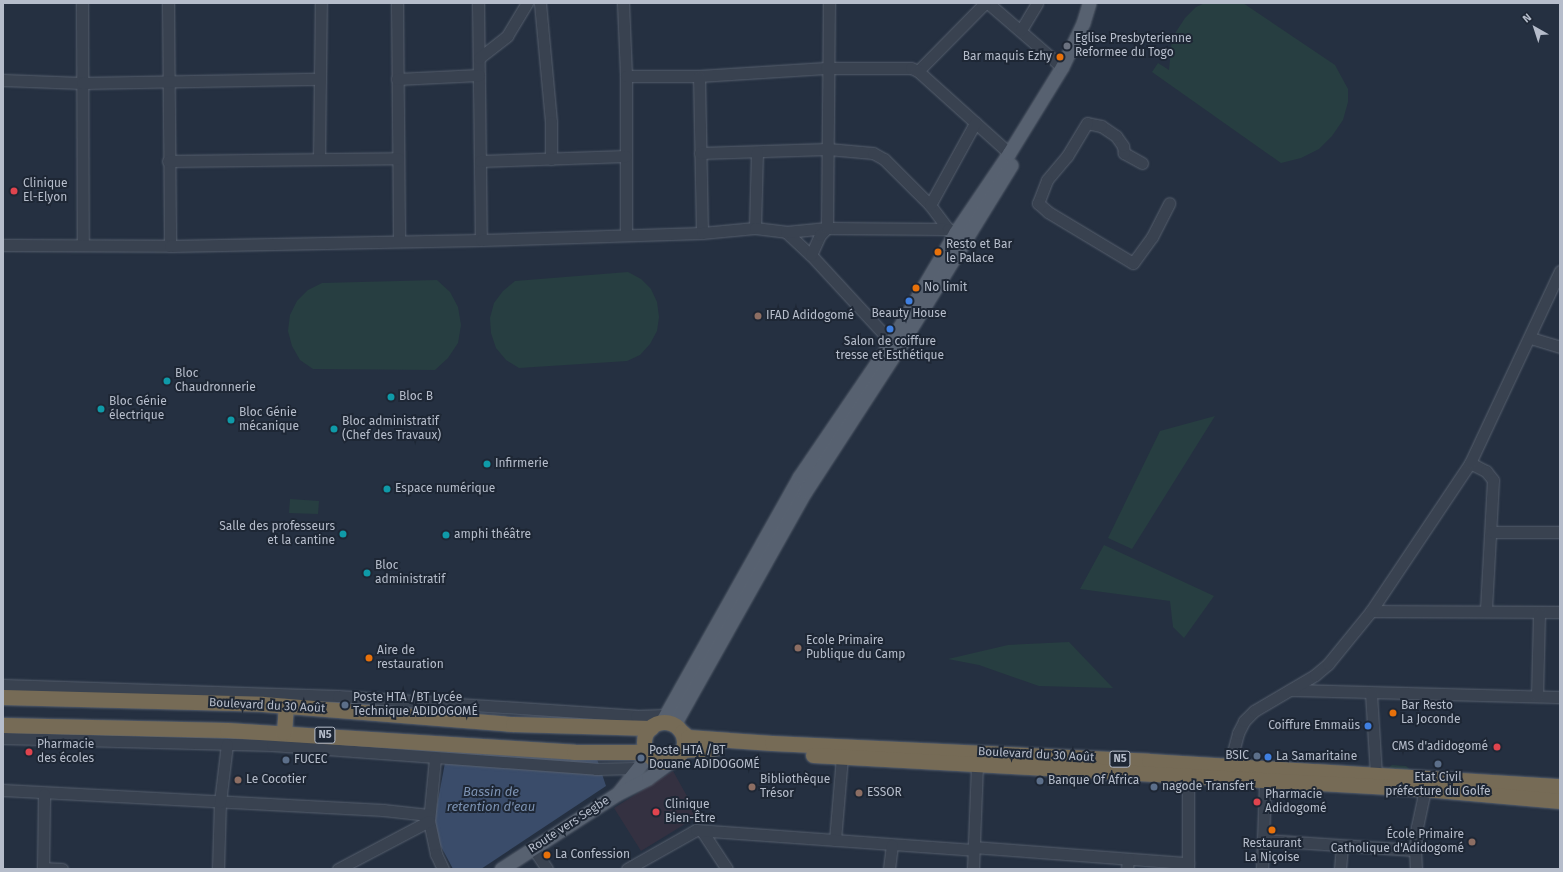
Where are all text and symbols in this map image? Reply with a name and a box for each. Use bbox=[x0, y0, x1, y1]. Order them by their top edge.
north arrow bbox=[1515, 8, 1555, 48]
text: N bbox=[1520, 11, 1534, 26]
place label: Eglise Presbyterienne Reformee du Togo bbox=[1075, 32, 1192, 60]
marker: Eglise Presbyterienne Reformee du Togo bbox=[1062, 41, 1072, 51]
place label: Bar maquis Ezhy bbox=[963, 50, 1052, 64]
marker: Bar maquis Ezhy bbox=[1055, 52, 1065, 62]
place label: Clinique El-Elyon bbox=[23, 177, 68, 205]
marker: Clinique El-Elyon bbox=[8, 185, 20, 197]
place label: Resto et Bar le Palace bbox=[946, 238, 1012, 266]
marker: Resto et Bar le Palace bbox=[933, 247, 943, 257]
place label: No limit bbox=[924, 281, 967, 295]
marker: No limit bbox=[911, 283, 921, 293]
marker: Beauty House bbox=[904, 296, 914, 306]
place label: Beauty House bbox=[872, 307, 946, 321]
place label: IFAD Adidogomé bbox=[766, 309, 854, 323]
marker: IFAD Adidogomé bbox=[753, 311, 763, 321]
marker: Salon de coiffure tresse et Esthétique bbox=[885, 324, 895, 334]
place label: Salon de coiffure tresse et Esthétique bbox=[836, 335, 944, 363]
place label: Bloc Chaudronnerie bbox=[175, 367, 256, 395]
marker: Bloc Chaudronnerie bbox=[162, 376, 172, 386]
place label: Bloc B bbox=[399, 390, 433, 404]
marker: Bloc B bbox=[386, 392, 396, 402]
place label: Bloc Génie électrique bbox=[109, 395, 167, 423]
marker: Bloc Génie électrique bbox=[96, 404, 106, 414]
place label: Bloc Génie mécanique bbox=[239, 406, 299, 434]
marker: Bloc Génie mécanique bbox=[226, 415, 236, 425]
place label: Bloc administratif (Chef des Travaux) bbox=[342, 415, 441, 443]
marker: Bloc administratif (Chef des Travaux) bbox=[329, 424, 339, 434]
place label: Infirmerie bbox=[495, 457, 548, 471]
marker: Infirmerie bbox=[482, 459, 492, 469]
place label: Espace numérique bbox=[395, 482, 495, 496]
marker: Espace numérique bbox=[382, 484, 392, 494]
place label: Salle des professeurs et la cantine bbox=[219, 520, 335, 548]
place label: amphi théâtre bbox=[454, 528, 531, 542]
marker: Salle des professeurs et la cantine bbox=[338, 529, 348, 539]
marker: amphi théâtre bbox=[441, 530, 451, 540]
place label: Bloc administratif bbox=[375, 559, 445, 587]
marker: Bloc administratif bbox=[362, 568, 372, 578]
place label: Ecole Primaire Publique du Camp bbox=[806, 634, 905, 662]
marker: Ecole Primaire Publique du Camp bbox=[793, 643, 803, 653]
place label: Aire de restauration bbox=[377, 644, 444, 672]
marker: Aire de restauration bbox=[364, 653, 374, 663]
place label: Poste HTA /BT Lycée Technique ADIDOGOMÉ bbox=[353, 691, 478, 719]
street label: Boulevard du 30 Août bbox=[208, 696, 326, 716]
place label: Bar Resto La Joconde bbox=[1401, 699, 1460, 727]
marker: Poste HTA /BT Lycée Technique ADIDOGOMÉ bbox=[340, 700, 350, 710]
marker: Bar Resto La Joconde bbox=[1388, 708, 1398, 718]
place label: Coiffure Emmaüs bbox=[1268, 719, 1360, 733]
marker: Coiffure Emmaüs bbox=[1363, 721, 1373, 731]
road number: N5 bbox=[314, 726, 336, 744]
place label: Pharmacie des écoles bbox=[37, 738, 94, 766]
place label: CMS d'adidogomé bbox=[1392, 740, 1488, 754]
marker: CMS d'adidogomé bbox=[1491, 741, 1503, 753]
place label: Poste HTA /BT Douane ADIDOGOMÉ bbox=[649, 744, 760, 772]
street label: Boulevard du 30 Août bbox=[977, 745, 1095, 765]
marker: Pharmacie des écoles bbox=[24, 747, 34, 757]
place label: BSIC bbox=[1225, 749, 1249, 763]
road number: N5 bbox=[1109, 750, 1131, 768]
place label: La Samaritaine bbox=[1276, 750, 1357, 764]
marker: BSIC bbox=[1252, 751, 1262, 761]
marker: La Samaritaine bbox=[1263, 752, 1273, 762]
place label: FUCEC bbox=[294, 753, 328, 767]
marker: Poste HTA /BT Douane ADIDOGOMÉ bbox=[636, 753, 646, 763]
marker: FUCEC bbox=[281, 755, 291, 765]
marker: Etat Civil préfecture du Golfe bbox=[1433, 759, 1443, 769]
place label: Etat Civil préfecture du Golfe bbox=[1385, 771, 1491, 799]
place label: Le Cocotier bbox=[246, 773, 306, 787]
place label: Bibliothèque Trésor bbox=[760, 773, 830, 801]
place label: Banque Of Africa bbox=[1048, 774, 1139, 788]
marker: Le Cocotier bbox=[233, 775, 243, 785]
marker: Banque Of Africa bbox=[1035, 776, 1045, 786]
place label: nagode Transfert bbox=[1162, 780, 1254, 794]
marker: Bibliothèque Trésor bbox=[747, 782, 757, 792]
marker: nagode Transfert bbox=[1149, 782, 1159, 792]
water label: Bassin de retention d'eau bbox=[447, 785, 535, 816]
place label: ESSOR bbox=[867, 786, 902, 800]
marker: ESSOR bbox=[854, 788, 864, 798]
place label: Pharmacie Adidogomé bbox=[1265, 788, 1326, 816]
street label: Route vers Segbe bbox=[526, 793, 612, 857]
marker: Pharmacie Adidogomé bbox=[1252, 797, 1262, 807]
place label: Clinique Bien-Être bbox=[665, 798, 715, 826]
marker: Clinique Bien-Être bbox=[650, 806, 662, 818]
marker: Restaurant La Niçoise bbox=[1267, 825, 1277, 835]
place label: École Primaire Catholique d'Adidogomé bbox=[1331, 828, 1464, 856]
place label: Restaurant La Niçoise bbox=[1242, 837, 1302, 865]
marker: École Primaire Catholique d'Adidogomé bbox=[1467, 837, 1477, 847]
place label: La Confession bbox=[555, 848, 630, 862]
marker: La Confession bbox=[542, 850, 552, 860]

